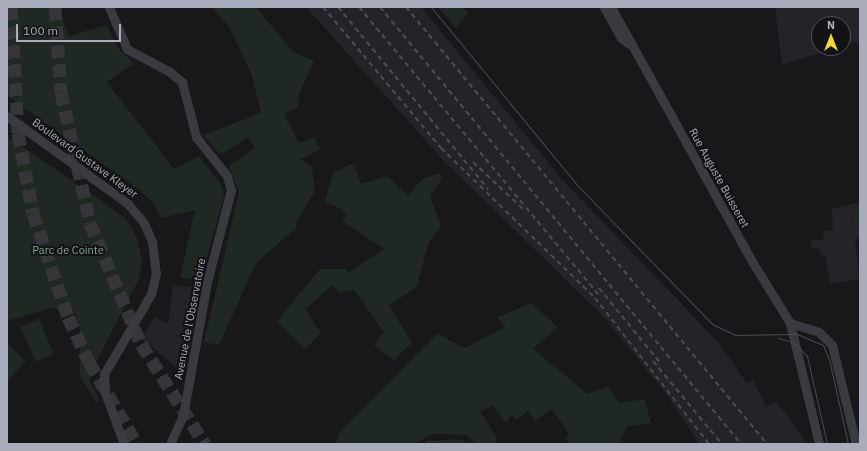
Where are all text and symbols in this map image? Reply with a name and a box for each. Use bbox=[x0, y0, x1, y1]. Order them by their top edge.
scale bar bbox=[18, 16, 123, 42]
north arrow bbox=[811, 16, 851, 56]
text: N bbox=[827, 18, 835, 32]
text: 100 m bbox=[23, 23, 58, 38]
street label: Boulevard Gustave Kleyer bbox=[30, 115, 140, 201]
street label: Rue Auguste Buisseret bbox=[686, 126, 752, 230]
park label: Parc de Cointe bbox=[32, 243, 104, 257]
street label: Avenue de l'Observatoire bbox=[172, 257, 208, 381]

